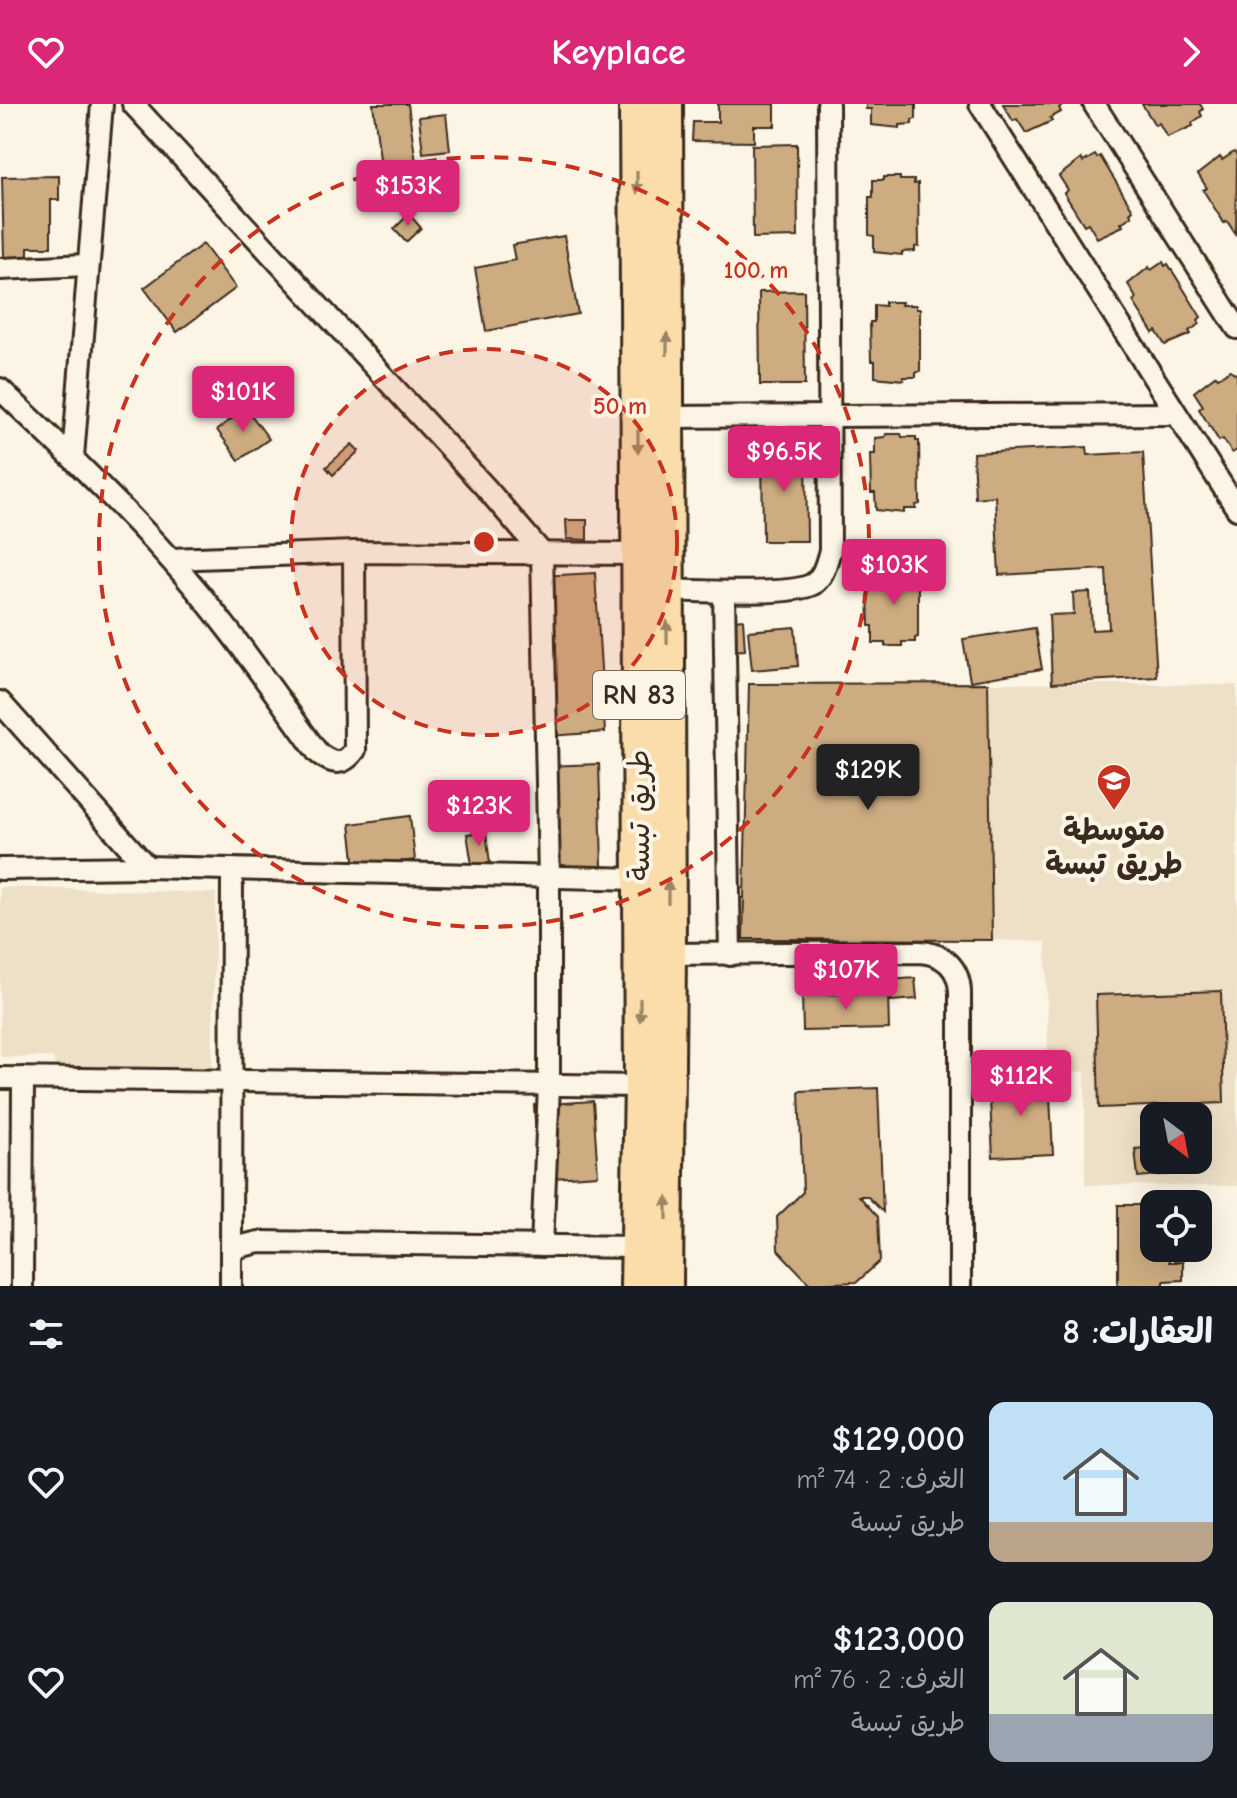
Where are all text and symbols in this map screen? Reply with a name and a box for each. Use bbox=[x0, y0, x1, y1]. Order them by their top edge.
icon: heart bbox=[24, 30, 68, 74]
icon: forward bbox=[1169, 30, 1213, 74]
text: Keyplace bbox=[551, 32, 686, 73]
pin: $153K bbox=[352, 160, 464, 228]
one-way arrow bbox=[631, 170, 643, 195]
text: $153K bbox=[374, 171, 442, 201]
text: 100 m bbox=[724, 256, 788, 284]
one-way arrow bbox=[661, 331, 673, 356]
pin: $101K bbox=[187, 366, 299, 434]
text: $101K bbox=[210, 377, 276, 407]
text: 50 m bbox=[593, 392, 647, 420]
pin: $96.5K bbox=[719, 426, 849, 494]
one-way arrow bbox=[632, 430, 644, 455]
text: $96.5K bbox=[746, 437, 822, 467]
centre of rings bbox=[470, 528, 498, 556]
pin: $103K bbox=[838, 539, 950, 607]
text: $103K bbox=[860, 550, 928, 580]
one-way arrow bbox=[661, 619, 673, 644]
road number: RN 83 bbox=[593, 671, 685, 719]
pin: $129K bbox=[812, 744, 924, 812]
street label: طريق تبسة bbox=[622, 749, 657, 881]
text: $129K bbox=[834, 755, 902, 785]
school or university icon: متوسطة طريق تبسة bbox=[1095, 762, 1133, 812]
pin: $123K bbox=[423, 780, 535, 848]
text: $123K bbox=[446, 791, 512, 821]
place label: متوسطة طريق تبسة bbox=[1045, 813, 1183, 882]
one-way arrow bbox=[662, 879, 675, 904]
pin: $107K bbox=[790, 944, 902, 1012]
text: $107K bbox=[812, 955, 880, 985]
one-way arrow bbox=[634, 998, 646, 1023]
pin: $112K bbox=[965, 1050, 1077, 1118]
text: $112K bbox=[989, 1061, 1053, 1091]
north arrow bbox=[1140, 1102, 1212, 1174]
map controls bbox=[1140, 1102, 1212, 1262]
button: locate bbox=[1140, 1190, 1212, 1262]
one-way arrow bbox=[661, 1195, 673, 1220]
icon: filters bbox=[24, 1312, 68, 1356]
text: العقارات: 8 bbox=[1063, 1312, 1213, 1352]
text: $129,000 bbox=[832, 1419, 965, 1459]
icon: home bbox=[1053, 1434, 1149, 1530]
icon: heart bbox=[24, 1460, 68, 1504]
text: الغرف: 2 · 74 m² bbox=[797, 1465, 965, 1495]
text: طريق تبسة bbox=[851, 1508, 965, 1538]
text: $123,000 bbox=[833, 1619, 965, 1659]
icon: home bbox=[1053, 1634, 1149, 1730]
icon: heart bbox=[24, 1660, 68, 1704]
text: الغرف: 2 · 76 m² bbox=[793, 1665, 965, 1695]
text: طريق تبسة bbox=[851, 1708, 965, 1738]

